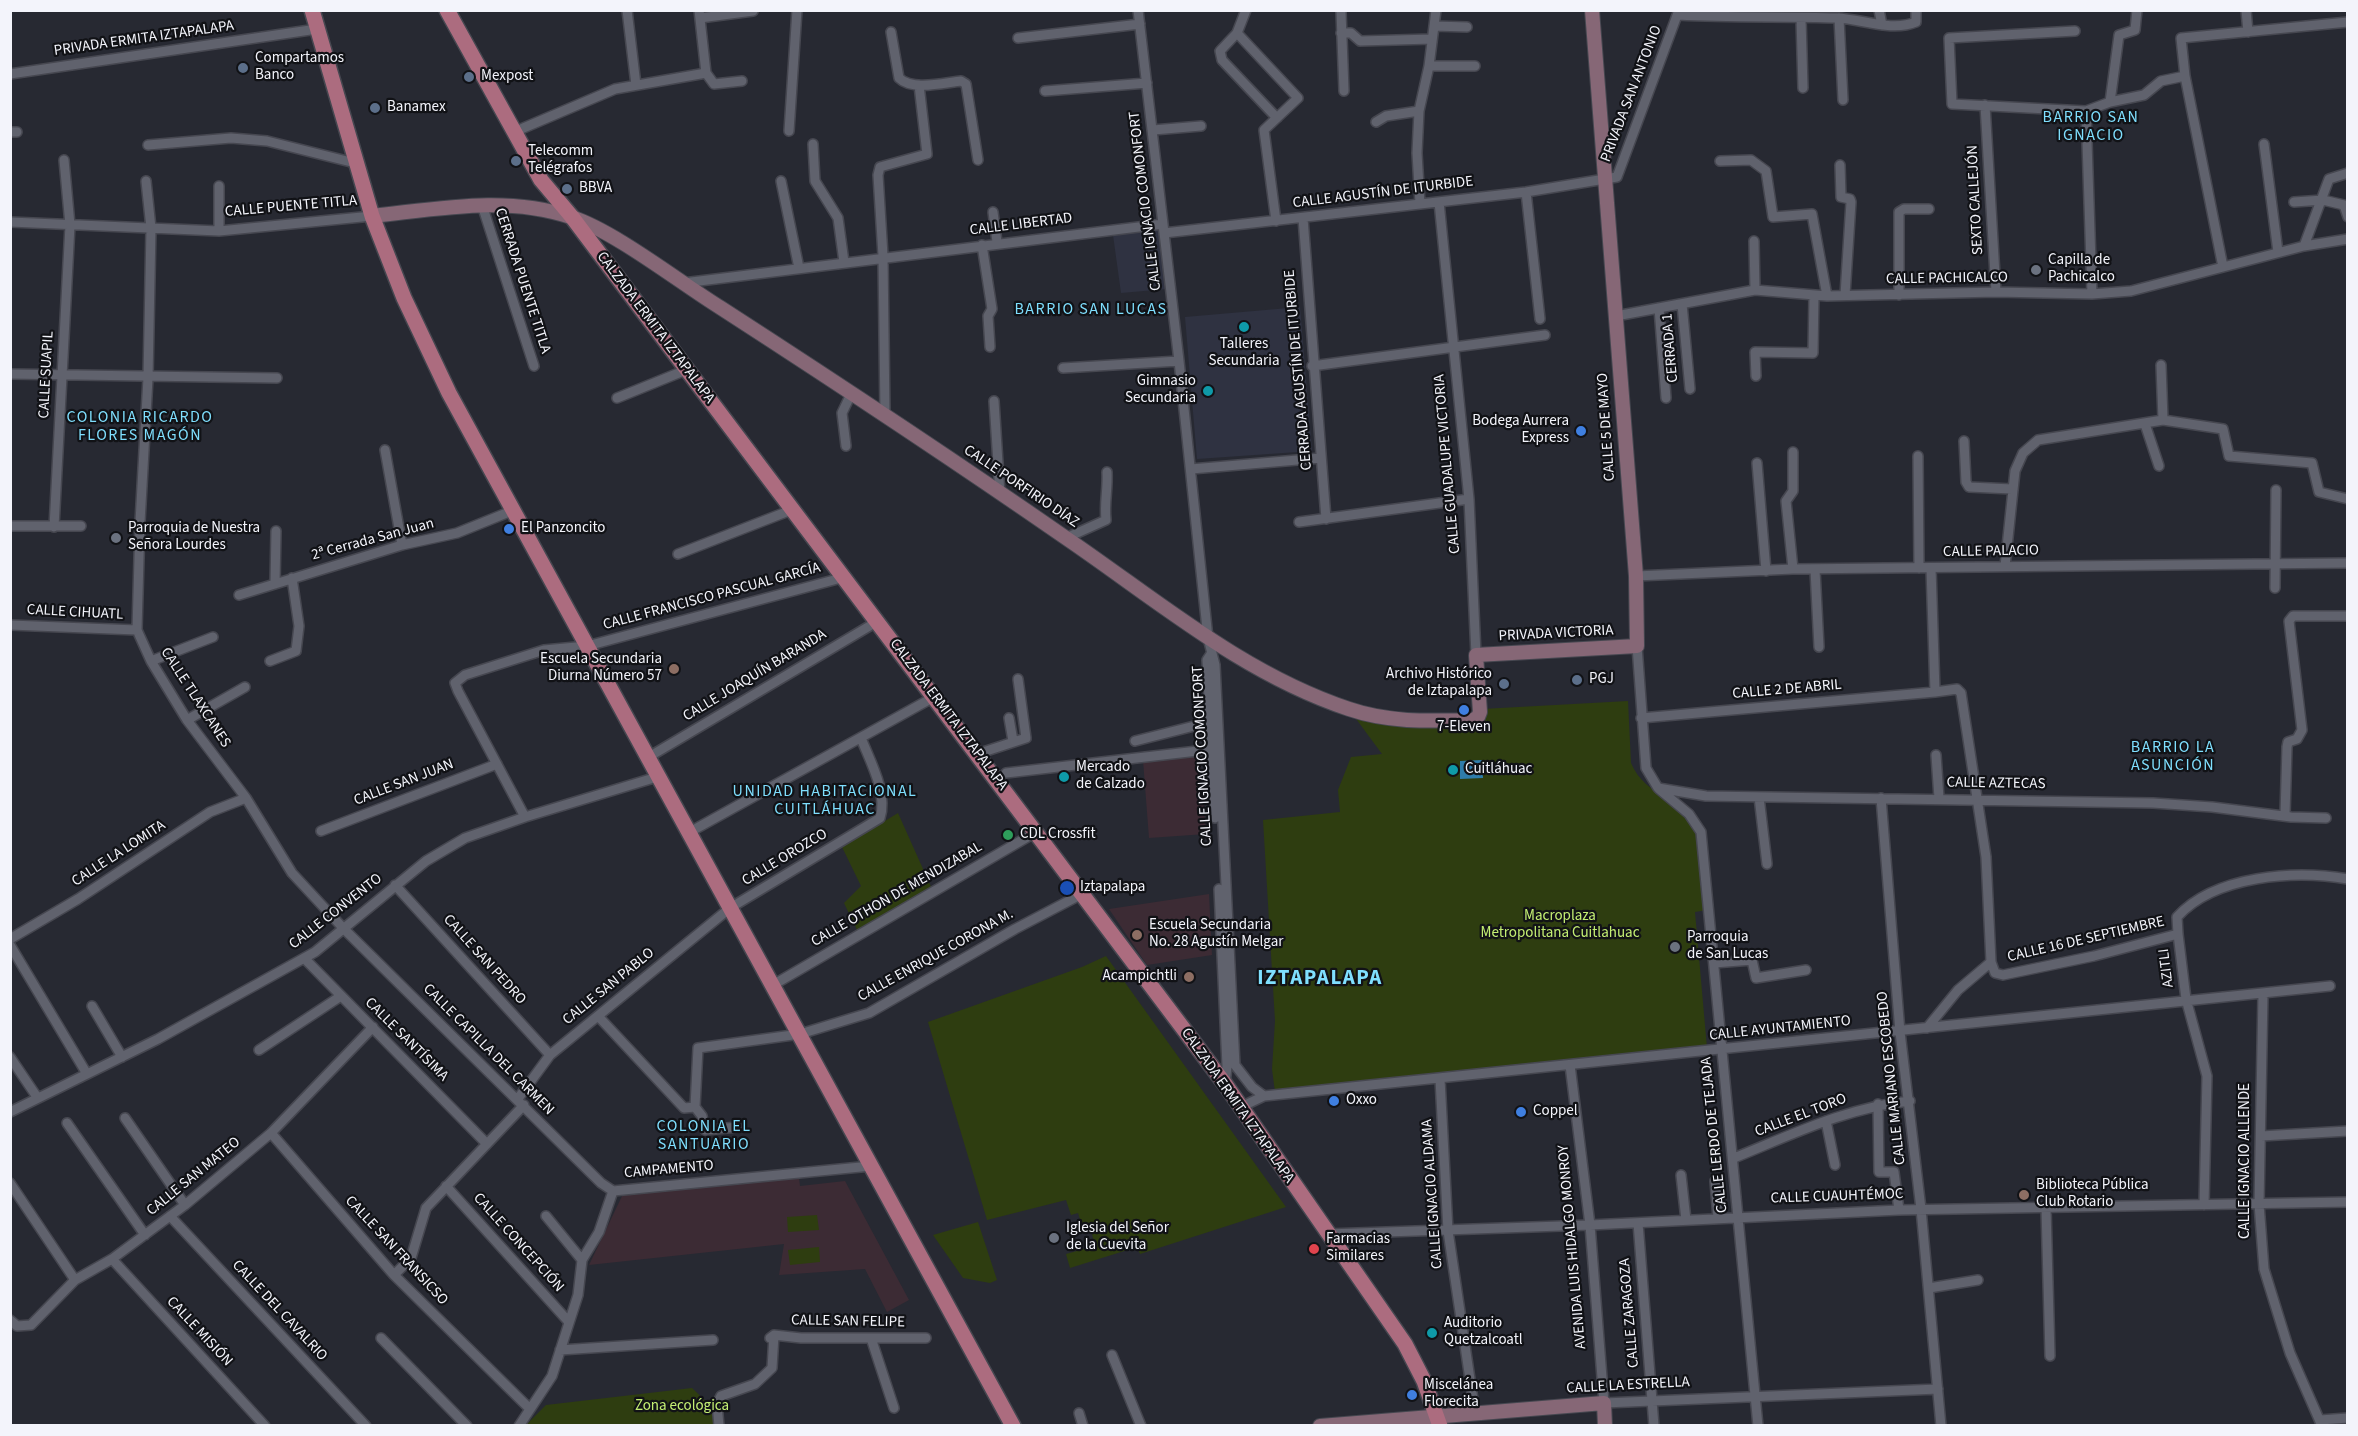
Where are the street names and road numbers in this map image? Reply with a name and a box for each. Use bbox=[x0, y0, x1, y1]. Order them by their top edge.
street label: PRIVADA ERMITA IZTAPALAPA bbox=[53, 17, 235, 61]
street label: PRIVADA SAN ANTONIO bbox=[1598, 23, 1666, 165]
street label: CALLE IGNACIO COMONFORT bbox=[1126, 110, 1166, 292]
street label: SEXTO CALLEJÓN bbox=[1964, 145, 1988, 255]
street label: CALLE AGUSTÍN DE ITURBIDE bbox=[1292, 173, 1474, 213]
street label: CALLE PUENTE TITLA bbox=[224, 192, 358, 222]
street label: CERRADA PUENTE TITLA bbox=[490, 206, 554, 356]
street label: CALLE LIBERTAD bbox=[969, 210, 1073, 240]
street label: CALZADA ERMITA IZTAPALAPA bbox=[592, 249, 718, 407]
street label: CERRADA AGUSTÍN DE ITURBIDE bbox=[1281, 269, 1317, 471]
street label: CALLE PACHICALCO bbox=[1886, 269, 2008, 289]
street label: CERRADA 1 bbox=[1659, 313, 1683, 383]
street label: CALLE SUAPIL bbox=[36, 331, 58, 419]
street label: CALLE 5 DE MAYO bbox=[1594, 372, 1620, 482]
street label: CALLE GUADALUPE VICTORIA bbox=[1431, 373, 1465, 555]
street label: CALLE PORFIRIO DÍAZ bbox=[960, 442, 1082, 532]
street label: 2ª Cerrada San Juan bbox=[310, 515, 436, 565]
street label: CALLE PALACIO bbox=[1943, 542, 2039, 562]
street label: CALLE FRANCISCO PASCUAL GARCÍA bbox=[601, 559, 823, 635]
street label: CALLE CIHUATL bbox=[26, 601, 124, 625]
street label: PRIVADA VICTORIA bbox=[1498, 622, 1614, 646]
street label: CALLE JOAQUÍN BARANDA bbox=[680, 626, 830, 726]
street label: CALZADA ERMITA IZTAPALAPA bbox=[885, 636, 1011, 794]
street label: CALLE TLAXCANES bbox=[156, 645, 234, 751]
street label: CALLE IGNACIO COMONFORT bbox=[1189, 665, 1217, 847]
street label: CALLE 2 DE ABRIL bbox=[1732, 676, 1842, 704]
street label: CALLE SAN JUAN bbox=[352, 756, 456, 810]
street label: CALLE AZTECAS bbox=[1946, 774, 2046, 794]
street label: CALLE LA LOMITA bbox=[69, 817, 169, 891]
street label: CALLE OROZCO bbox=[739, 826, 831, 890]
street label: CALLE OTHON DE MENDIZABAL bbox=[808, 839, 986, 951]
street label: CALLE CONVENTO bbox=[286, 870, 386, 954]
street label: CALLE ENRIQUE CORONA M. bbox=[855, 906, 1017, 1006]
street label: CALLE SAN PEDRO bbox=[439, 911, 529, 1009]
street label: CALLE 16 DE SEPTIEMBRE bbox=[2006, 913, 2166, 967]
street label: CALLE SAN PABLO bbox=[560, 945, 658, 1029]
street label: AZITLI bbox=[2156, 947, 2178, 989]
street label: CALLE CAPILLA DEL CARMEN bbox=[419, 981, 557, 1119]
street label: CALLE MARIANO ESCOBEDO bbox=[1874, 990, 1910, 1166]
street label: CALLE SANTÍSIMA bbox=[360, 994, 452, 1086]
street label: CALLE AYUNTAMIENTO bbox=[1708, 1013, 1852, 1045]
street label: CALZADA ERMITA IZTAPALAPA bbox=[1177, 1025, 1297, 1187]
street label: CALLE LERDO DE TEJADA bbox=[1698, 1056, 1732, 1214]
street label: CALLE IGNACIO ALLENDE bbox=[2237, 1083, 2255, 1239]
street label: CALLE EL TORO bbox=[1753, 1090, 1849, 1142]
street label: CALLE IGNACIO ALDAMA bbox=[1419, 1118, 1447, 1270]
street label: CALLE SAN MATEO bbox=[144, 1134, 244, 1220]
street label: AVENIDA LUIS HIDALGO MONROY bbox=[1555, 1144, 1591, 1350]
street label: CAMPAMENTO bbox=[624, 1157, 714, 1183]
street label: CALLE CUAUHTÉMOC bbox=[1770, 1186, 1904, 1208]
street label: CALLE CONCEPCIÓN bbox=[469, 1190, 567, 1296]
street label: CALLE SAN FRANSICSO bbox=[341, 1193, 451, 1309]
street label: CALLE DEL CAVALRIO bbox=[228, 1257, 330, 1365]
street label: CALLE ZARAGOZA bbox=[1616, 1257, 1644, 1369]
street label: CALLE MISIÓN bbox=[162, 1293, 236, 1371]
street label: CALLE SAN FELIPE bbox=[791, 1312, 905, 1332]
street label: CALLE LA ESTRELLA bbox=[1566, 1374, 1690, 1398]

